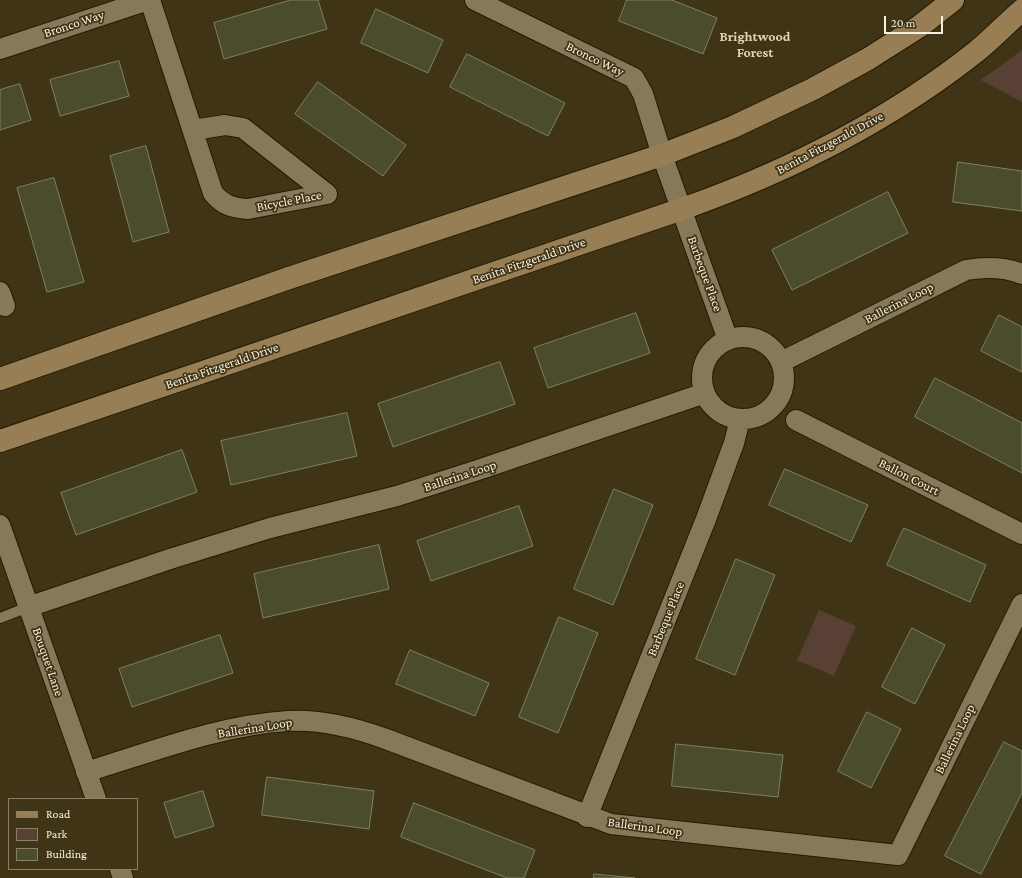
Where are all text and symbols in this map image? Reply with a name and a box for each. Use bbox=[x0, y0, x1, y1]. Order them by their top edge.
street label: Bronco Way bbox=[42, 7, 106, 41]
scale bar bbox=[886, 8, 945, 34]
text: 20 m bbox=[891, 16, 915, 30]
district label: Brightwood Forest bbox=[719, 29, 791, 62]
street label: Bronco Way bbox=[564, 38, 626, 80]
street label: Benita Fitzgerald Drive bbox=[774, 108, 886, 178]
street label: Bicycle Place bbox=[255, 187, 323, 215]
street label: Benita Fitzgerald Drive bbox=[470, 234, 588, 288]
street label: Barbeque Place bbox=[684, 234, 726, 314]
street label: Ballerina Loop bbox=[862, 279, 936, 327]
street label: Benita Fitzgerald Drive bbox=[163, 339, 281, 393]
street label: Ballon Court bbox=[876, 455, 942, 499]
street label: Ballerina Loop bbox=[422, 457, 498, 495]
street label: Barbeque Place bbox=[644, 580, 688, 658]
street label: Bouquet Lane bbox=[29, 626, 67, 698]
street label: Ballerina Loop bbox=[931, 702, 979, 776]
street label: Ballerina Loop bbox=[217, 714, 293, 742]
legend bbox=[8, 798, 138, 870]
text: Road bbox=[46, 807, 70, 821]
street label: Ballerina Loop bbox=[607, 814, 683, 840]
text: Park bbox=[46, 827, 67, 841]
text: Building bbox=[46, 847, 87, 861]

